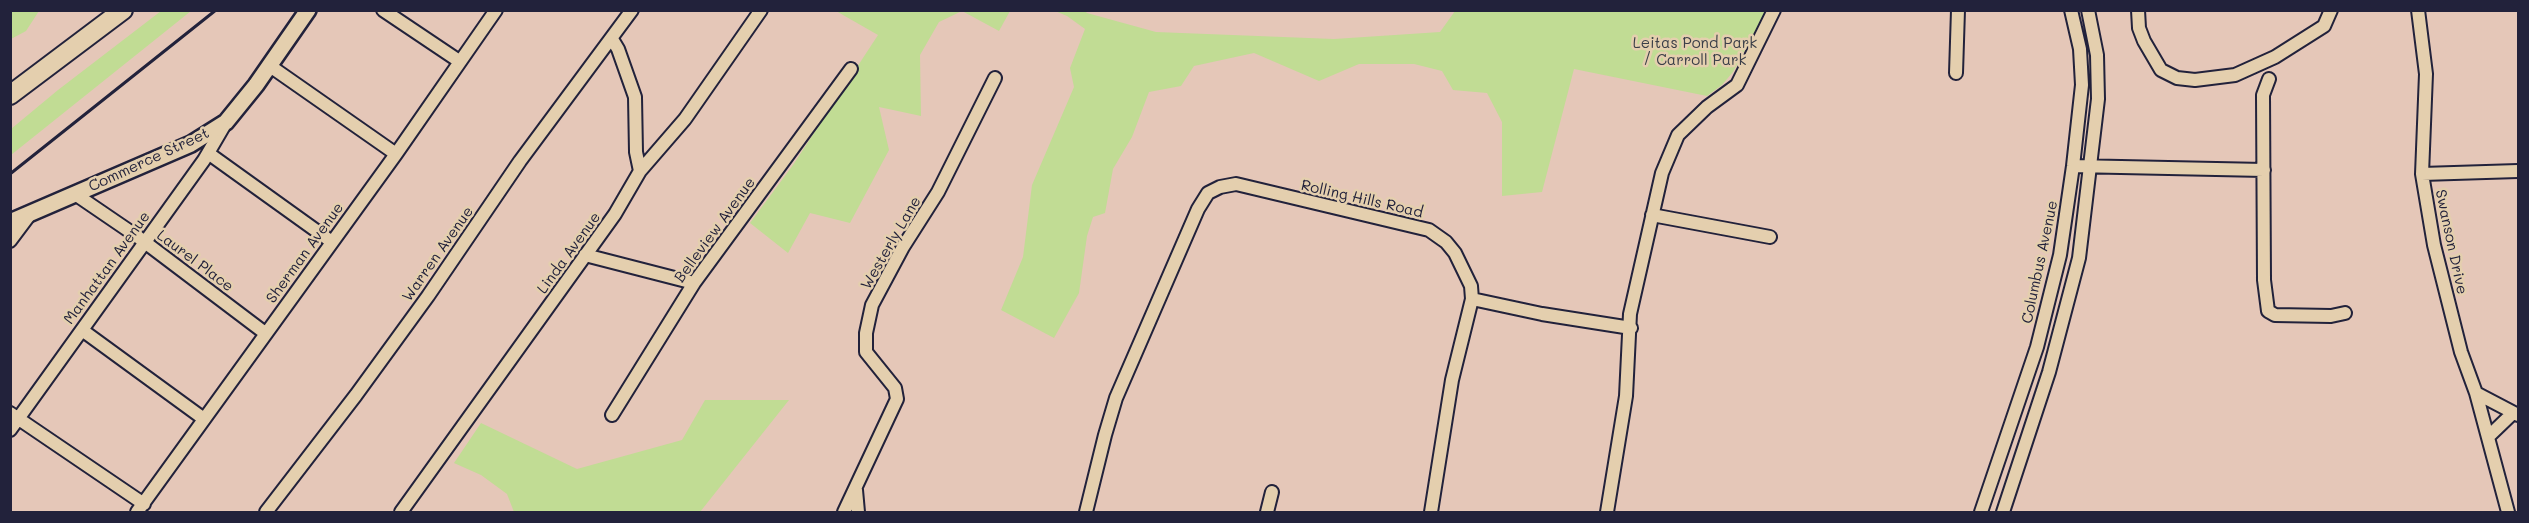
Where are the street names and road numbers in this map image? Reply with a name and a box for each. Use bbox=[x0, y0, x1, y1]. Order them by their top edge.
street label: Commerce Street bbox=[86, 124, 212, 196]
street label: Belleview Avenue bbox=[671, 174, 759, 286]
street label: Rolling Hills Road bbox=[1299, 176, 1425, 222]
street label: Swanson Drive bbox=[2431, 188, 2471, 296]
street label: Westerly Lane bbox=[857, 193, 925, 293]
street label: Sherman Avenue bbox=[262, 199, 348, 307]
street label: Columbus Avenue bbox=[2018, 199, 2062, 325]
street label: Warren Avenue bbox=[399, 203, 477, 305]
street label: Manhattan Avenue bbox=[60, 208, 154, 328]
street label: Linda Avenue bbox=[533, 209, 605, 297]
street label: Laurel Place bbox=[153, 226, 237, 296]

